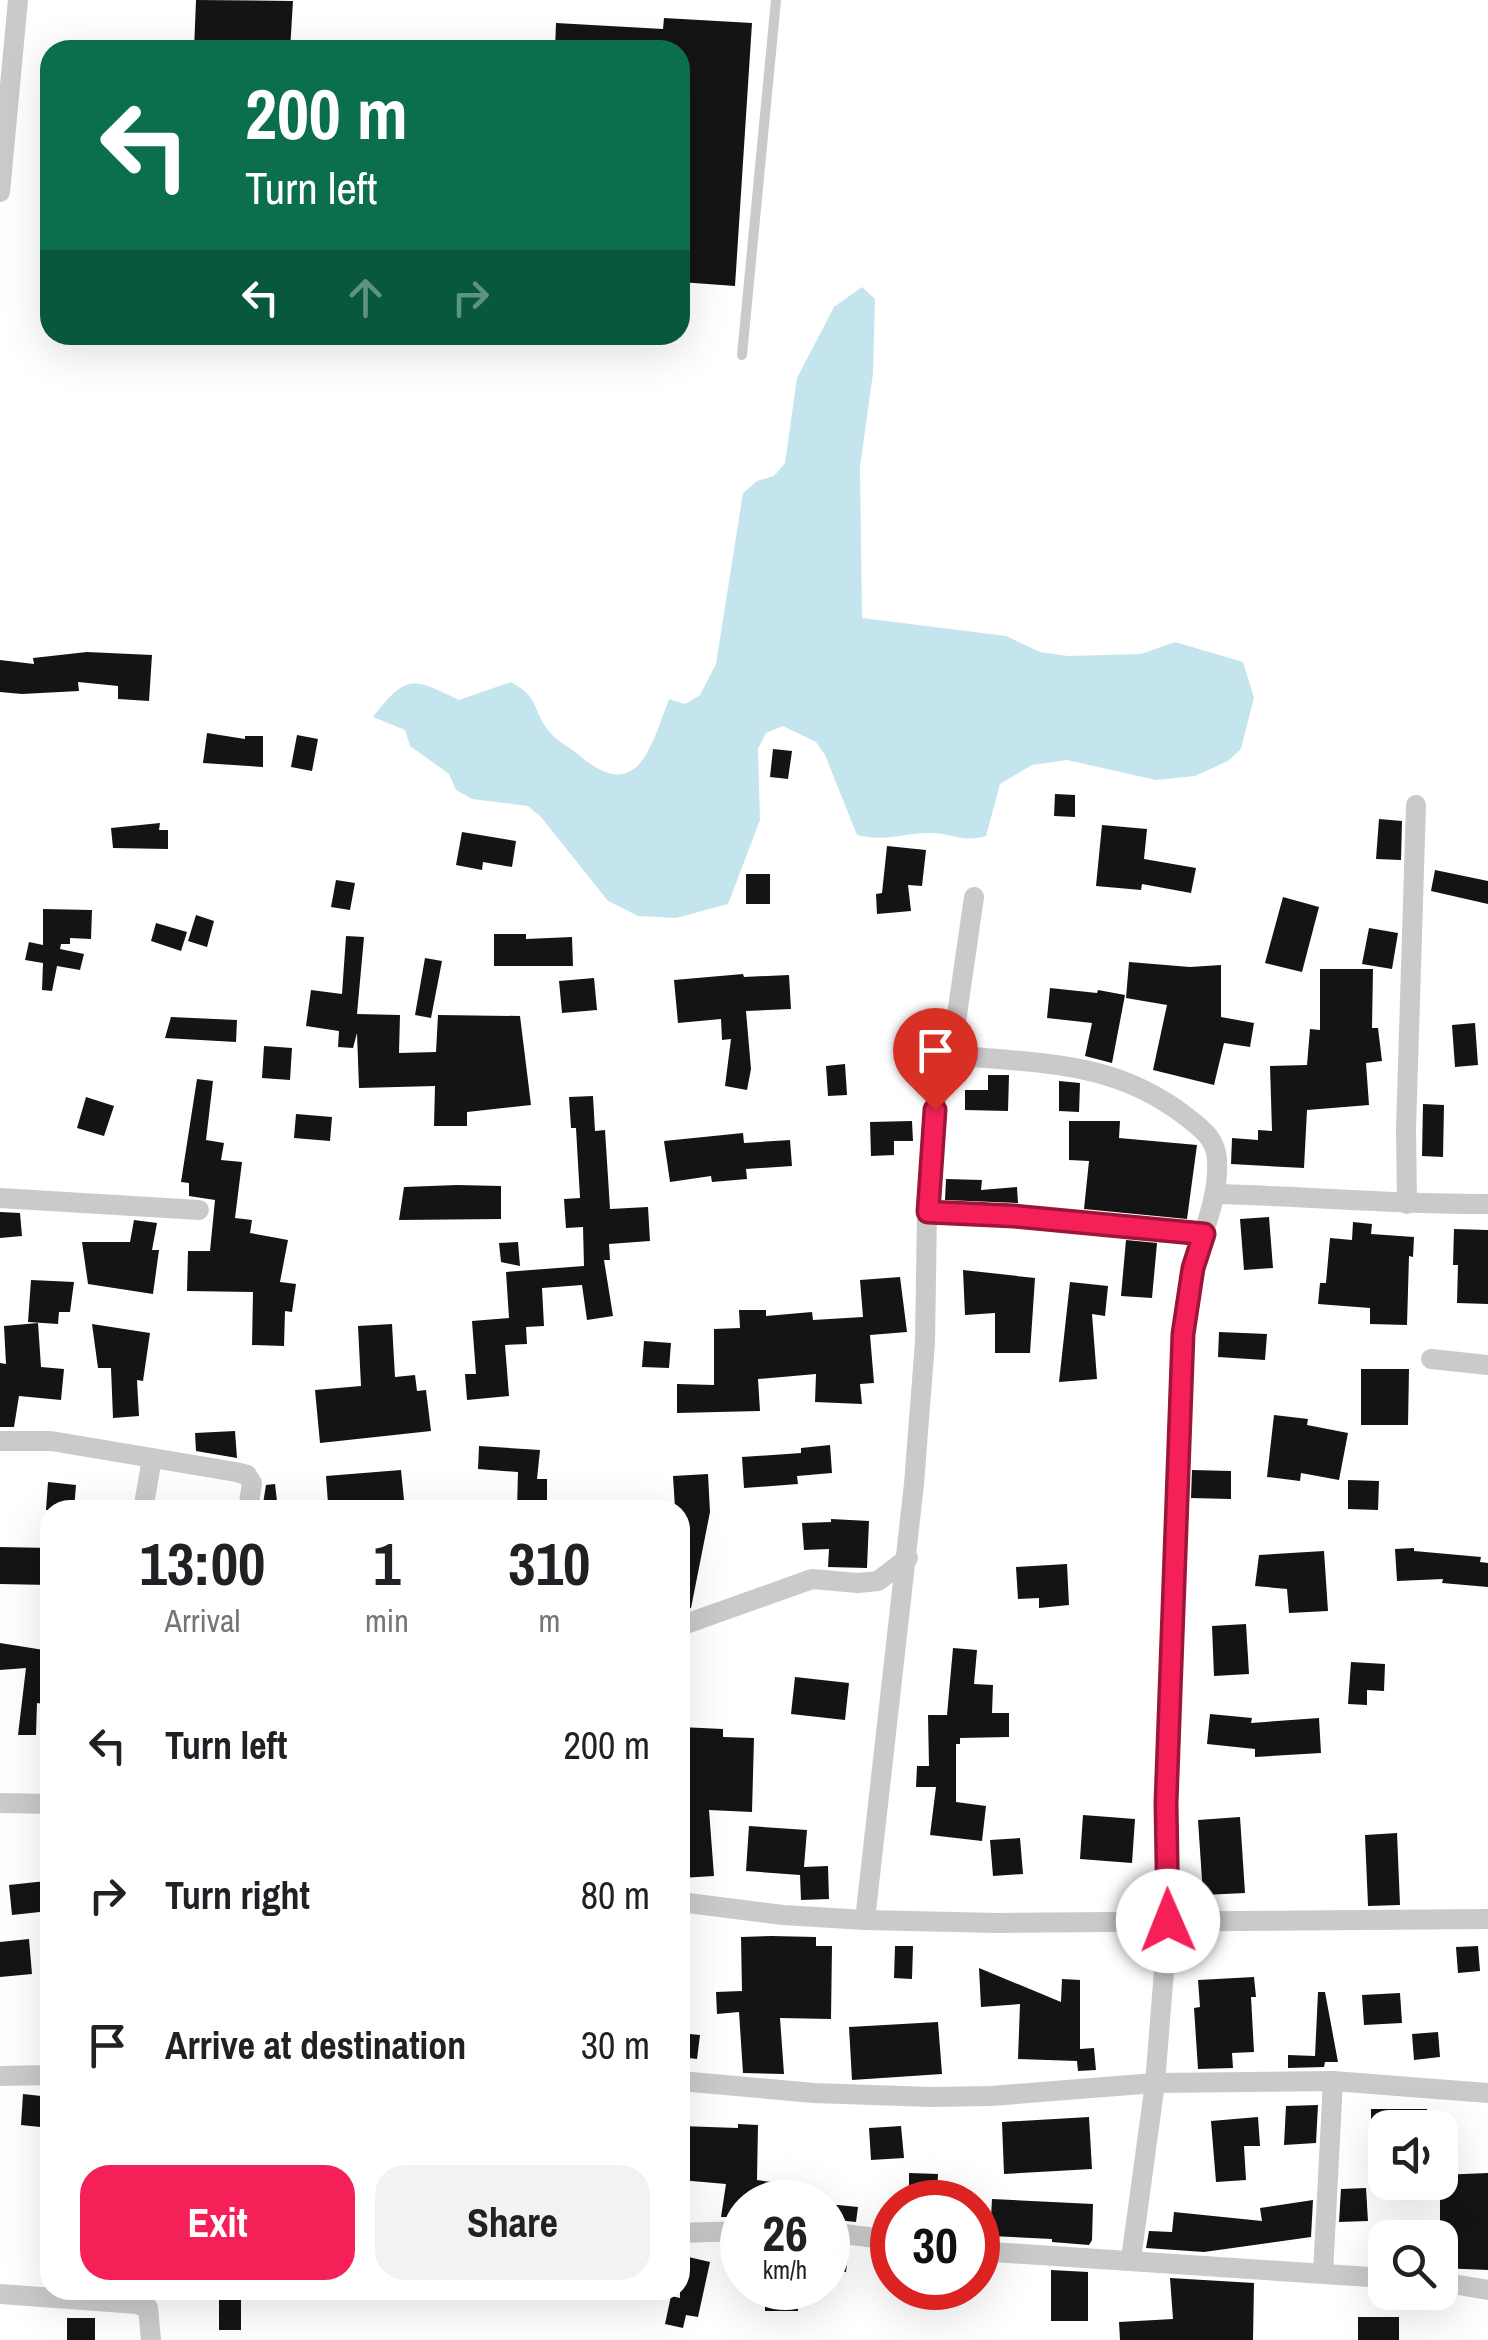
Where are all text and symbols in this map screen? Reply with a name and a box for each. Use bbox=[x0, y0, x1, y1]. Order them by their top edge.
text: 200 m bbox=[245, 67, 408, 161]
icon: left bbox=[80, 80, 210, 210]
text: Turn left bbox=[245, 157, 377, 218]
icon: left bbox=[233, 270, 288, 325]
icon: ahead bbox=[338, 270, 393, 325]
icon: right bbox=[443, 270, 498, 325]
pin bbox=[893, 1008, 978, 1111]
icon: arrive bbox=[908, 1023, 963, 1078]
text: 13:00 bbox=[140, 1523, 265, 1604]
text: 1 bbox=[373, 1523, 401, 1604]
text: 310 bbox=[508, 1523, 590, 1604]
text: Arrival bbox=[165, 1599, 240, 1642]
text: min bbox=[365, 1599, 409, 1642]
text: m bbox=[538, 1599, 560, 1642]
icon: left bbox=[80, 1718, 135, 1773]
text: Turn left bbox=[165, 1720, 287, 1771]
text: 200 m bbox=[563, 1720, 650, 1771]
icon: right bbox=[80, 1868, 135, 1923]
position arrow bbox=[1116, 1869, 1220, 1973]
text: Turn right bbox=[165, 1870, 310, 1921]
text: 80 m bbox=[581, 1870, 650, 1921]
icon: arrive bbox=[80, 2018, 135, 2073]
text: Arrive at destination bbox=[165, 2020, 466, 2071]
text: 30 m bbox=[581, 2020, 650, 2071]
map controls bbox=[1368, 2110, 1458, 2310]
button: sound bbox=[1368, 2110, 1458, 2200]
button: Exit bbox=[80, 2165, 355, 2280]
button: Share bbox=[375, 2165, 650, 2280]
speed limit sign: 30 bbox=[870, 2180, 1000, 2310]
text: 26 bbox=[762, 2199, 808, 2267]
button: search bbox=[1368, 2220, 1458, 2310]
text: km/h bbox=[763, 2253, 807, 2287]

